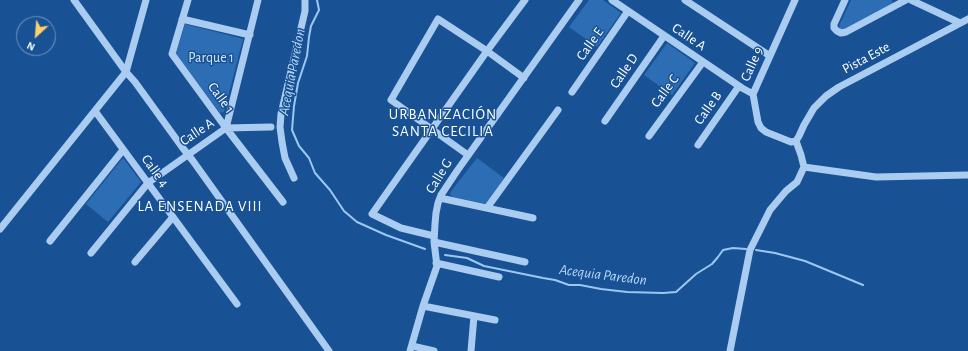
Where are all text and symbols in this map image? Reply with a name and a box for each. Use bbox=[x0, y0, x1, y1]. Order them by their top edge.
north arrow bbox=[16, 16, 56, 56]
street label: Calle A bbox=[669, 20, 709, 54]
street label: Calle E bbox=[573, 24, 607, 64]
water label: Acequia Paredon bbox=[275, 27, 309, 117]
street label: Pista Este bbox=[839, 38, 893, 78]
text: N bbox=[25, 40, 37, 53]
street label: Calle 9 bbox=[737, 44, 767, 84]
park label: Parque 1 bbox=[188, 50, 234, 66]
street label: Calle D bbox=[606, 50, 642, 92]
street label: Calle C bbox=[647, 71, 683, 111]
street label: Calle 1 bbox=[204, 79, 238, 117]
street label: Calle B bbox=[691, 88, 725, 128]
district label: URBANIZACIÓN SANTA CECILIA bbox=[389, 105, 497, 140]
street label: Calle A bbox=[177, 115, 217, 149]
street label: Calle 4 bbox=[138, 151, 172, 191]
street label: Calle G bbox=[422, 155, 456, 197]
district label: LA ENSENADA VIII bbox=[137, 197, 263, 215]
water label: Acequia Paredon bbox=[558, 261, 648, 289]

